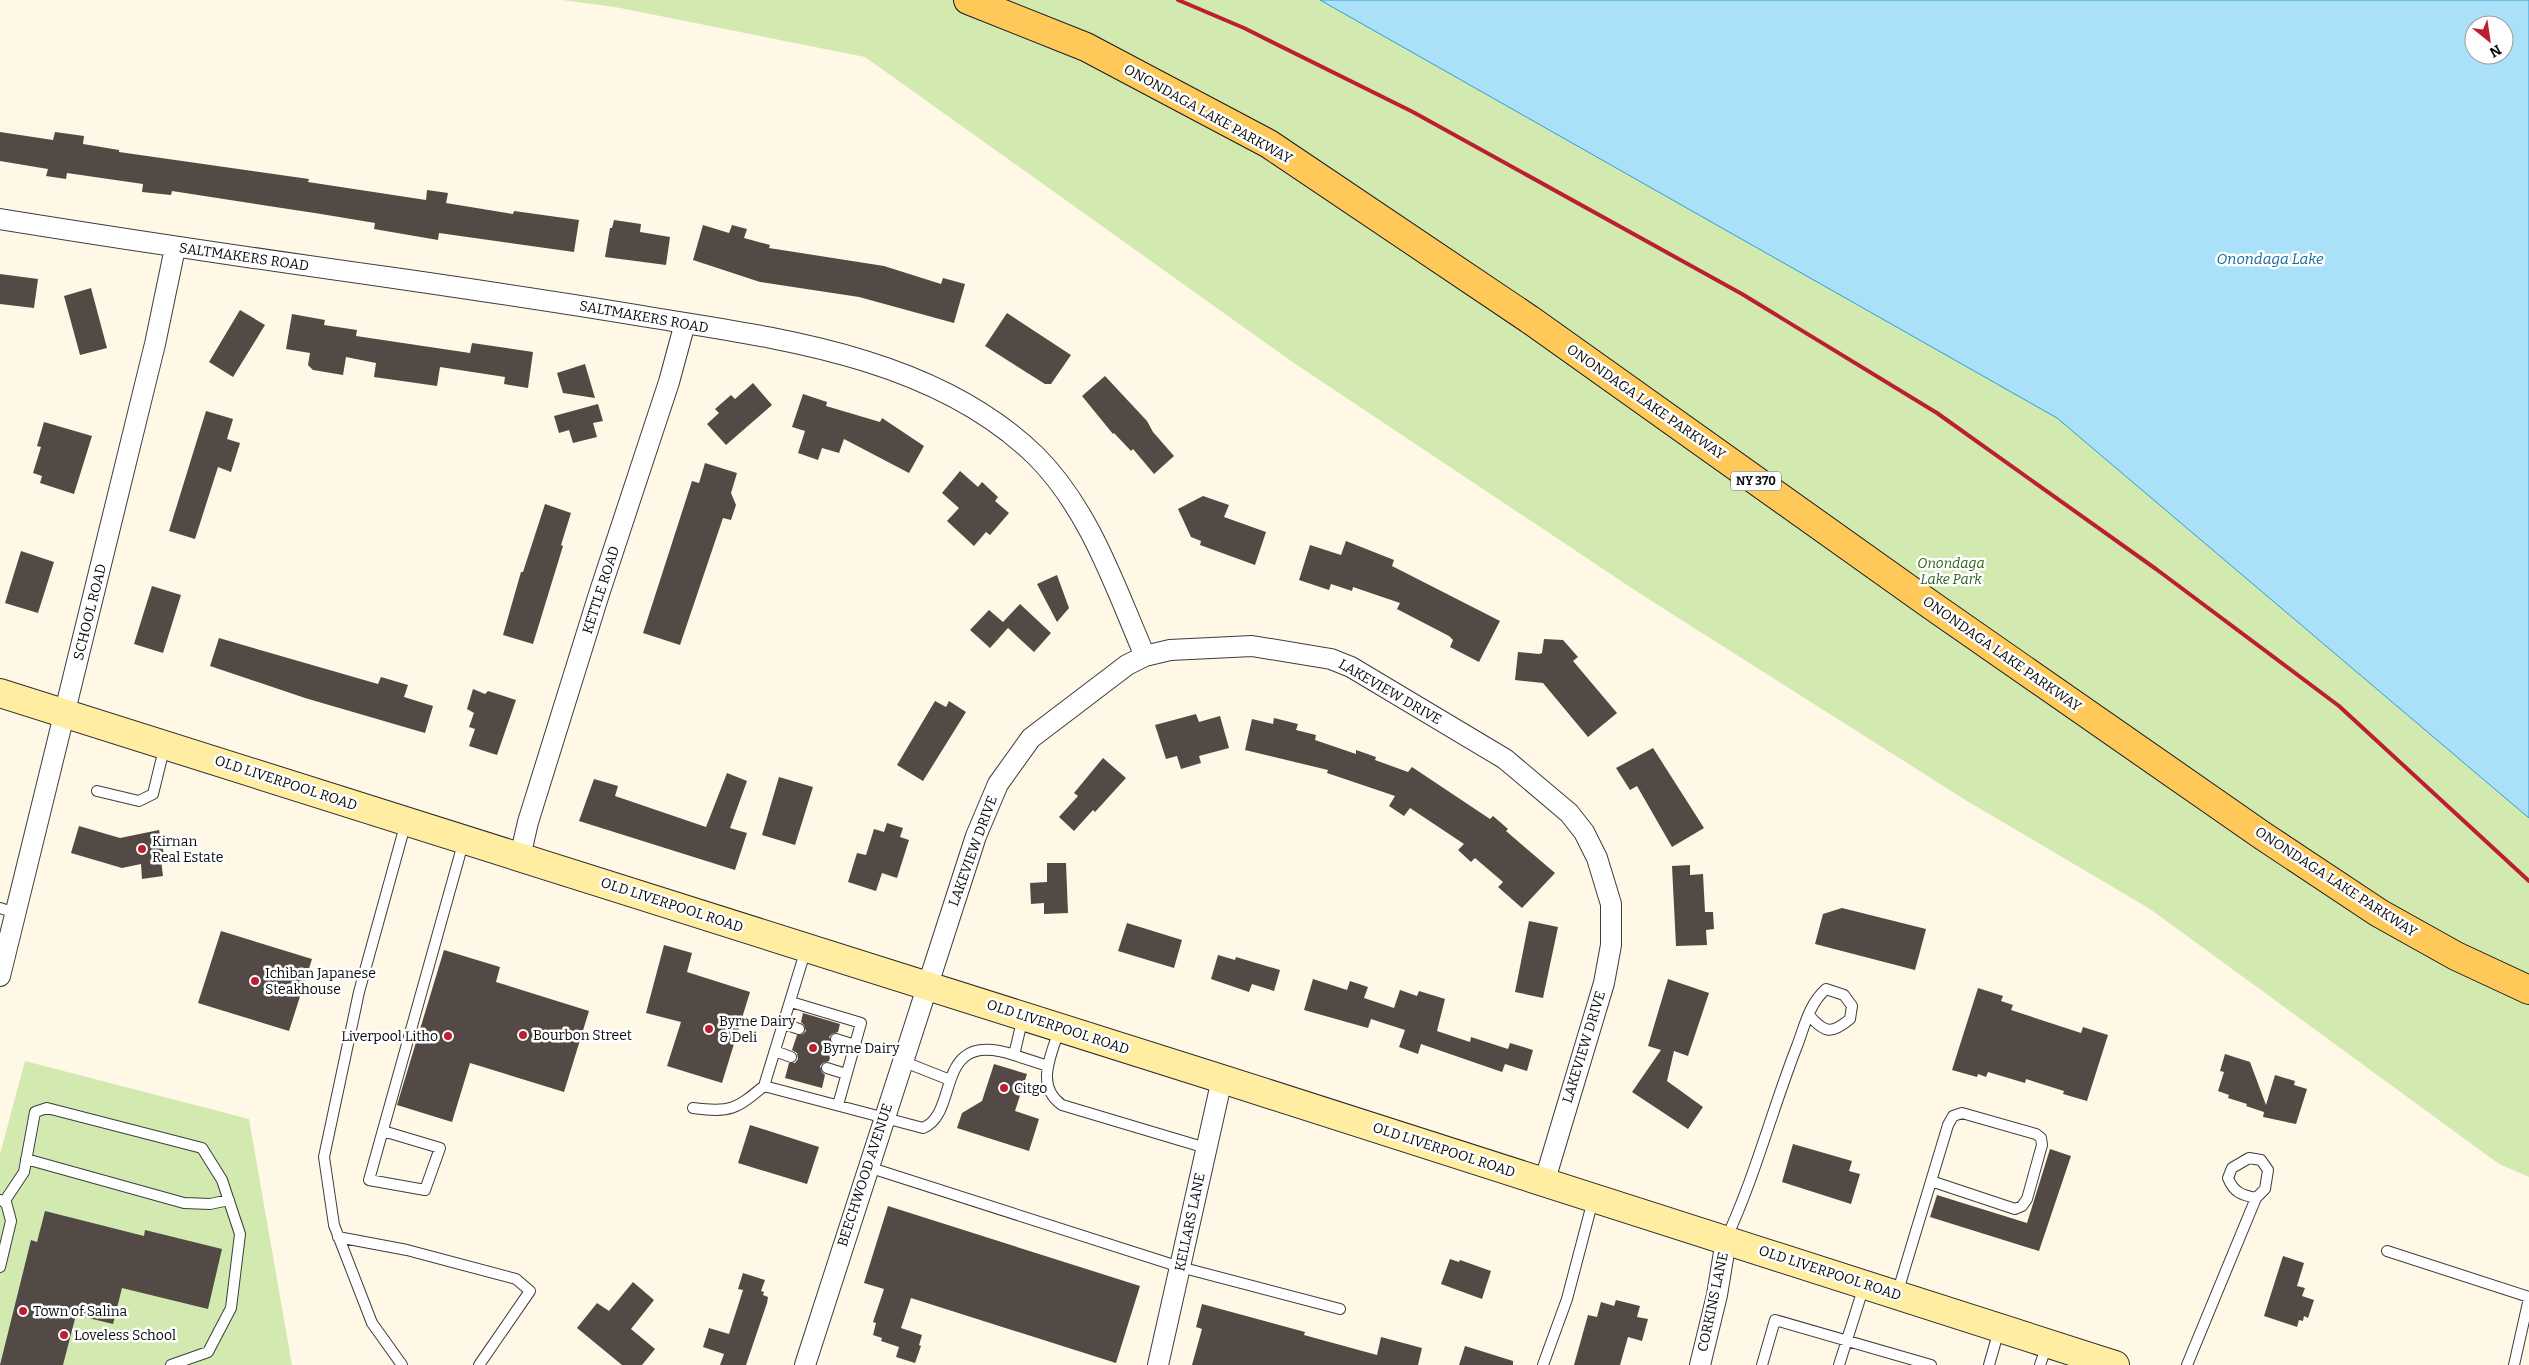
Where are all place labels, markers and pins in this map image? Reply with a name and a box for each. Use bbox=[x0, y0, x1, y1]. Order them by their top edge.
place label: Kirnan Real Estate bbox=[152, 833, 223, 866]
marker: Kirnan Real Estate bbox=[136, 843, 148, 855]
place label: Ichiban Japanese Steakhouse bbox=[265, 965, 376, 998]
marker: Ichiban Japanese Steakhouse bbox=[249, 975, 261, 987]
place label: Byrne Dairy & Deli bbox=[719, 1013, 796, 1046]
marker: Byrne Dairy & Deli bbox=[703, 1023, 715, 1035]
place label: Bourbon Street bbox=[533, 1027, 632, 1044]
place label: Liverpool Litho bbox=[341, 1028, 438, 1045]
marker: Bourbon Street bbox=[517, 1029, 529, 1041]
marker: Liverpool Litho bbox=[442, 1030, 454, 1042]
place label: Byrne Dairy bbox=[823, 1040, 900, 1057]
marker: Byrne Dairy bbox=[807, 1042, 819, 1054]
place label: Citgo bbox=[1014, 1080, 1047, 1097]
marker: Citgo bbox=[998, 1082, 1010, 1094]
place label: Town of Salina bbox=[33, 1303, 128, 1320]
marker: Town of Salina bbox=[17, 1305, 29, 1317]
place label: Loveless School bbox=[74, 1327, 176, 1344]
marker: Loveless School bbox=[58, 1329, 70, 1341]

